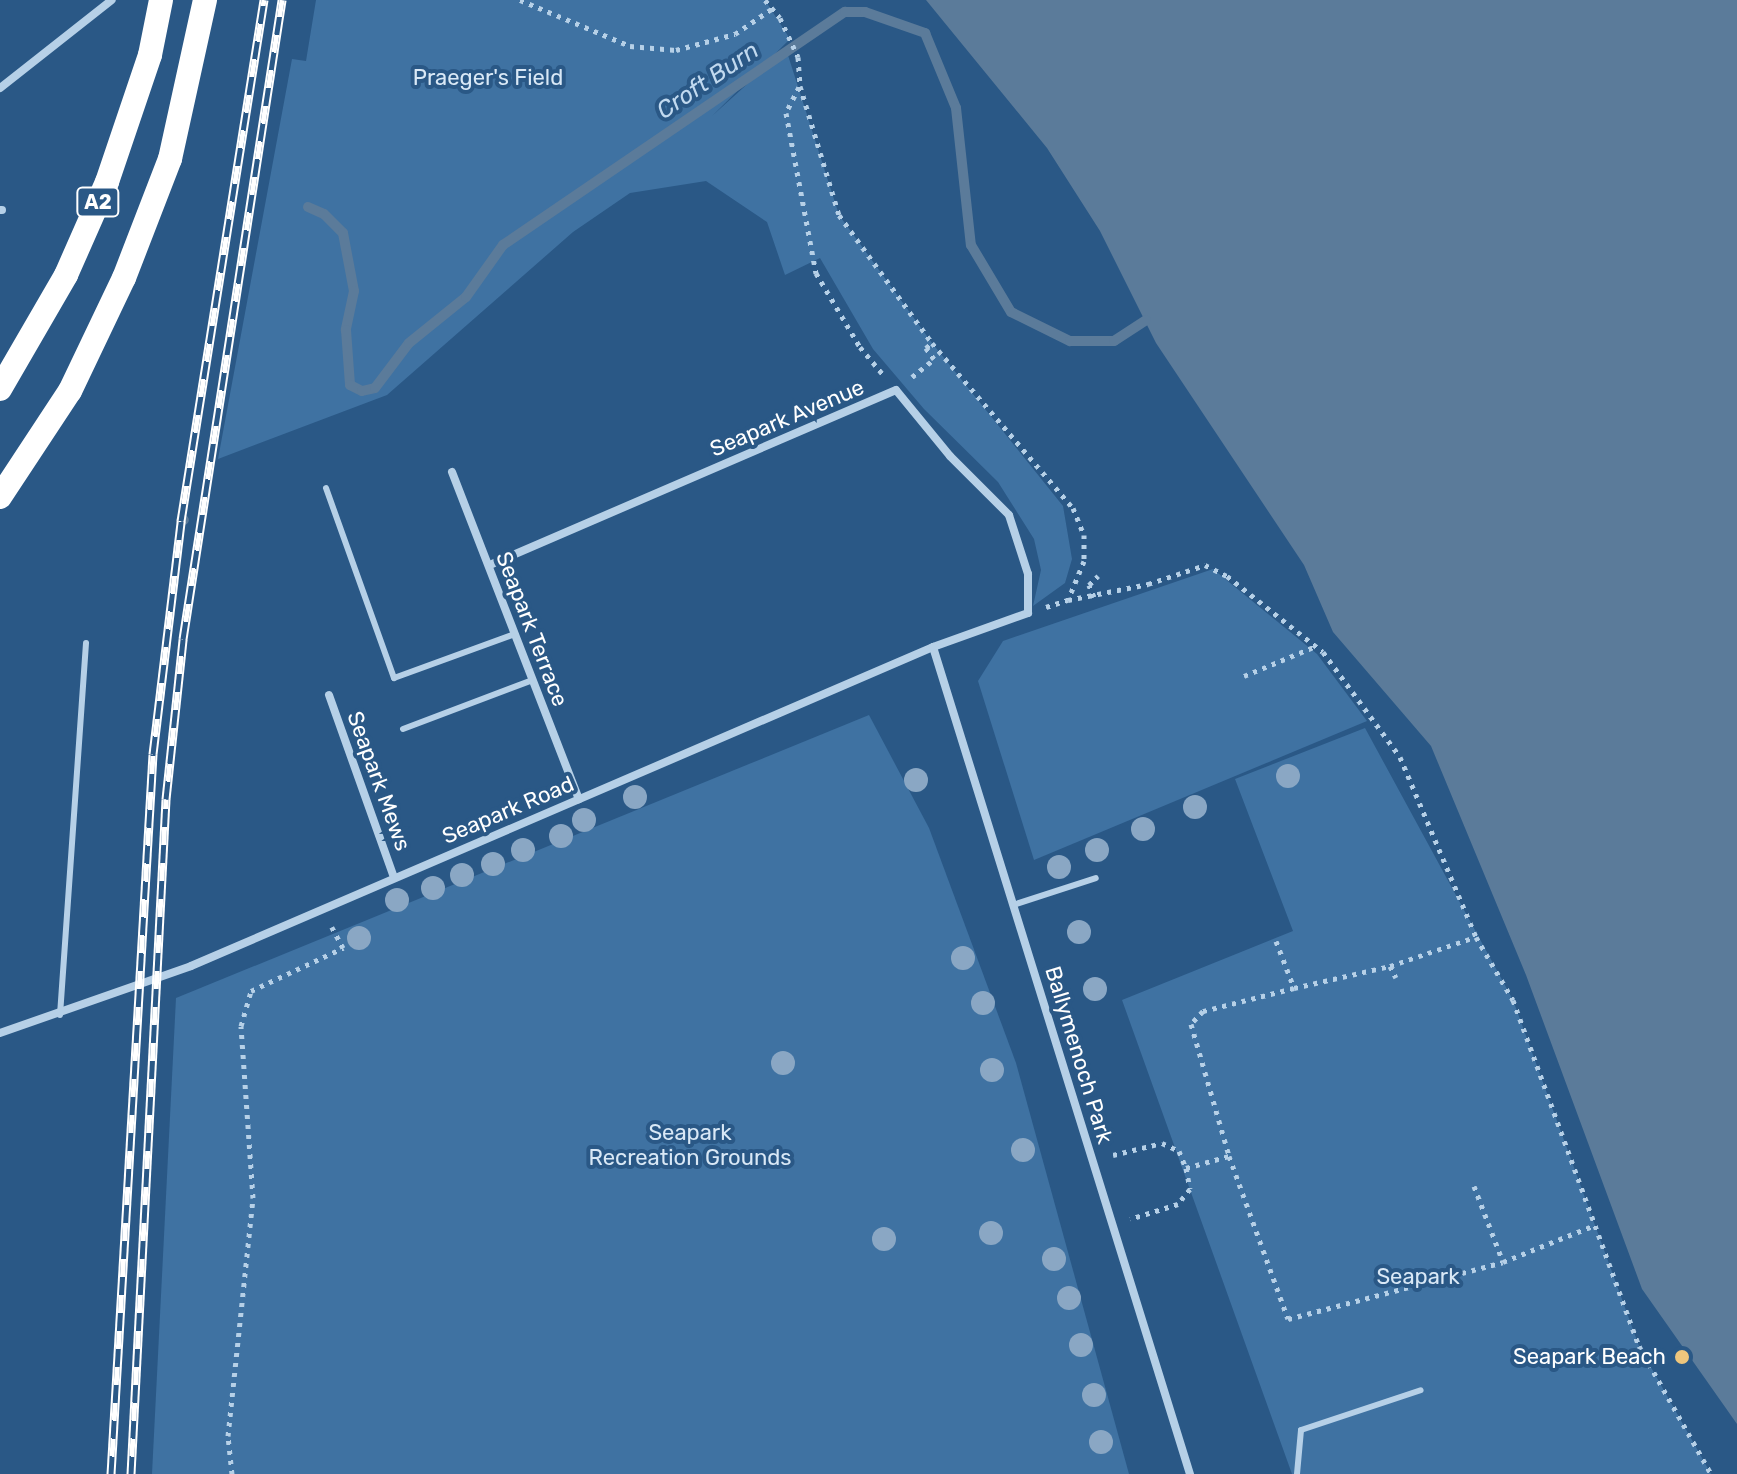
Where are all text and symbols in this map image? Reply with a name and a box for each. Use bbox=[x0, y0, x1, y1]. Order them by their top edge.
water label: Croft Burn bbox=[651, 36, 765, 126]
park label: Praeger's Field bbox=[413, 65, 563, 91]
road number: A2 bbox=[76, 186, 120, 218]
street label: Seapark Avenue bbox=[706, 374, 868, 462]
street label: Seapark Terrace bbox=[490, 547, 574, 711]
street label: Seapark Mews bbox=[342, 708, 416, 854]
street label: Seapark Road bbox=[438, 770, 578, 850]
street label: Ballymenoch Park bbox=[1039, 963, 1119, 1147]
park label: Seapark Recreation Grounds bbox=[588, 1119, 792, 1170]
park label: Seapark bbox=[1376, 1264, 1460, 1290]
place label: Seapark Beach bbox=[1513, 1344, 1666, 1370]
marker: Seapark Beach bbox=[1673, 1348, 1691, 1366]

